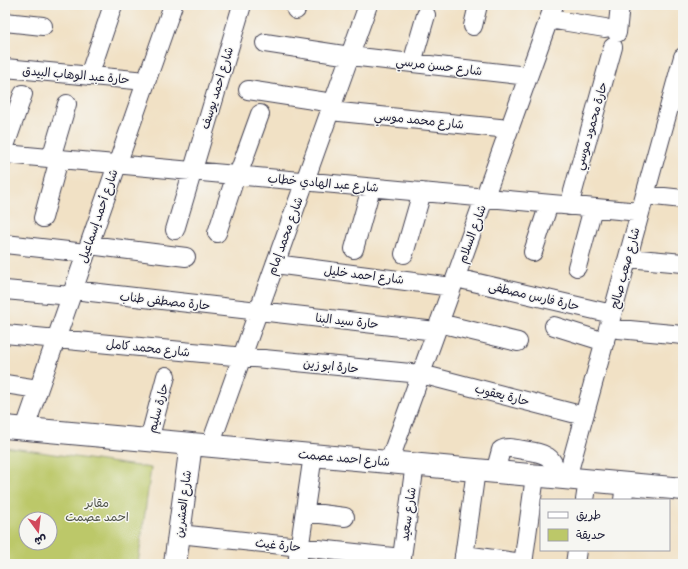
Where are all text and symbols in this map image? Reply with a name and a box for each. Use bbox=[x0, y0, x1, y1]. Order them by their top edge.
street label: شارع احمد يوسف bbox=[198, 45, 238, 132]
street label: شارع حسن مرسي bbox=[395, 54, 483, 82]
street label: حارة عبد الوهاب البيدق bbox=[22, 63, 130, 88]
street label: حارة محمود موسي bbox=[572, 80, 614, 173]
street label: شارع محمد موسي bbox=[373, 108, 465, 136]
street label: شارع أحمد إسماعيل bbox=[75, 167, 122, 265]
street label: شارع عبد الهادي خطاب bbox=[267, 171, 379, 197]
street label: شارع محمد إمام bbox=[264, 195, 308, 278]
street label: شارع السلام bbox=[455, 203, 491, 266]
street label: شارع صعب صالح bbox=[607, 226, 644, 311]
street label: شارع احمد خليل bbox=[323, 263, 405, 289]
street label: حارة فارس مصطفى bbox=[487, 279, 581, 314]
street label: حارة مصطفى طناب bbox=[119, 289, 211, 314]
street label: حارة سيد البنا bbox=[315, 311, 379, 332]
street label: شارع محمد كامل bbox=[105, 337, 191, 361]
street label: حارة ابو زين bbox=[302, 356, 360, 377]
street label: حارة يعقوب bbox=[473, 381, 531, 410]
street label: حارة سليم bbox=[145, 382, 173, 435]
street label: شارع احمد عصمت bbox=[297, 447, 391, 471]
street label: شارع العشرين bbox=[172, 469, 196, 539]
street label: شارع سعيد bbox=[397, 486, 421, 542]
park label: مقابر احمد عصمت bbox=[65, 496, 129, 525]
legend bbox=[540, 499, 670, 551]
text: طريق bbox=[576, 508, 601, 523]
north arrow bbox=[18, 511, 58, 551]
text: حديقة bbox=[576, 528, 605, 543]
text: ش bbox=[33, 532, 48, 548]
street label: حارة غيث bbox=[254, 536, 302, 555]

